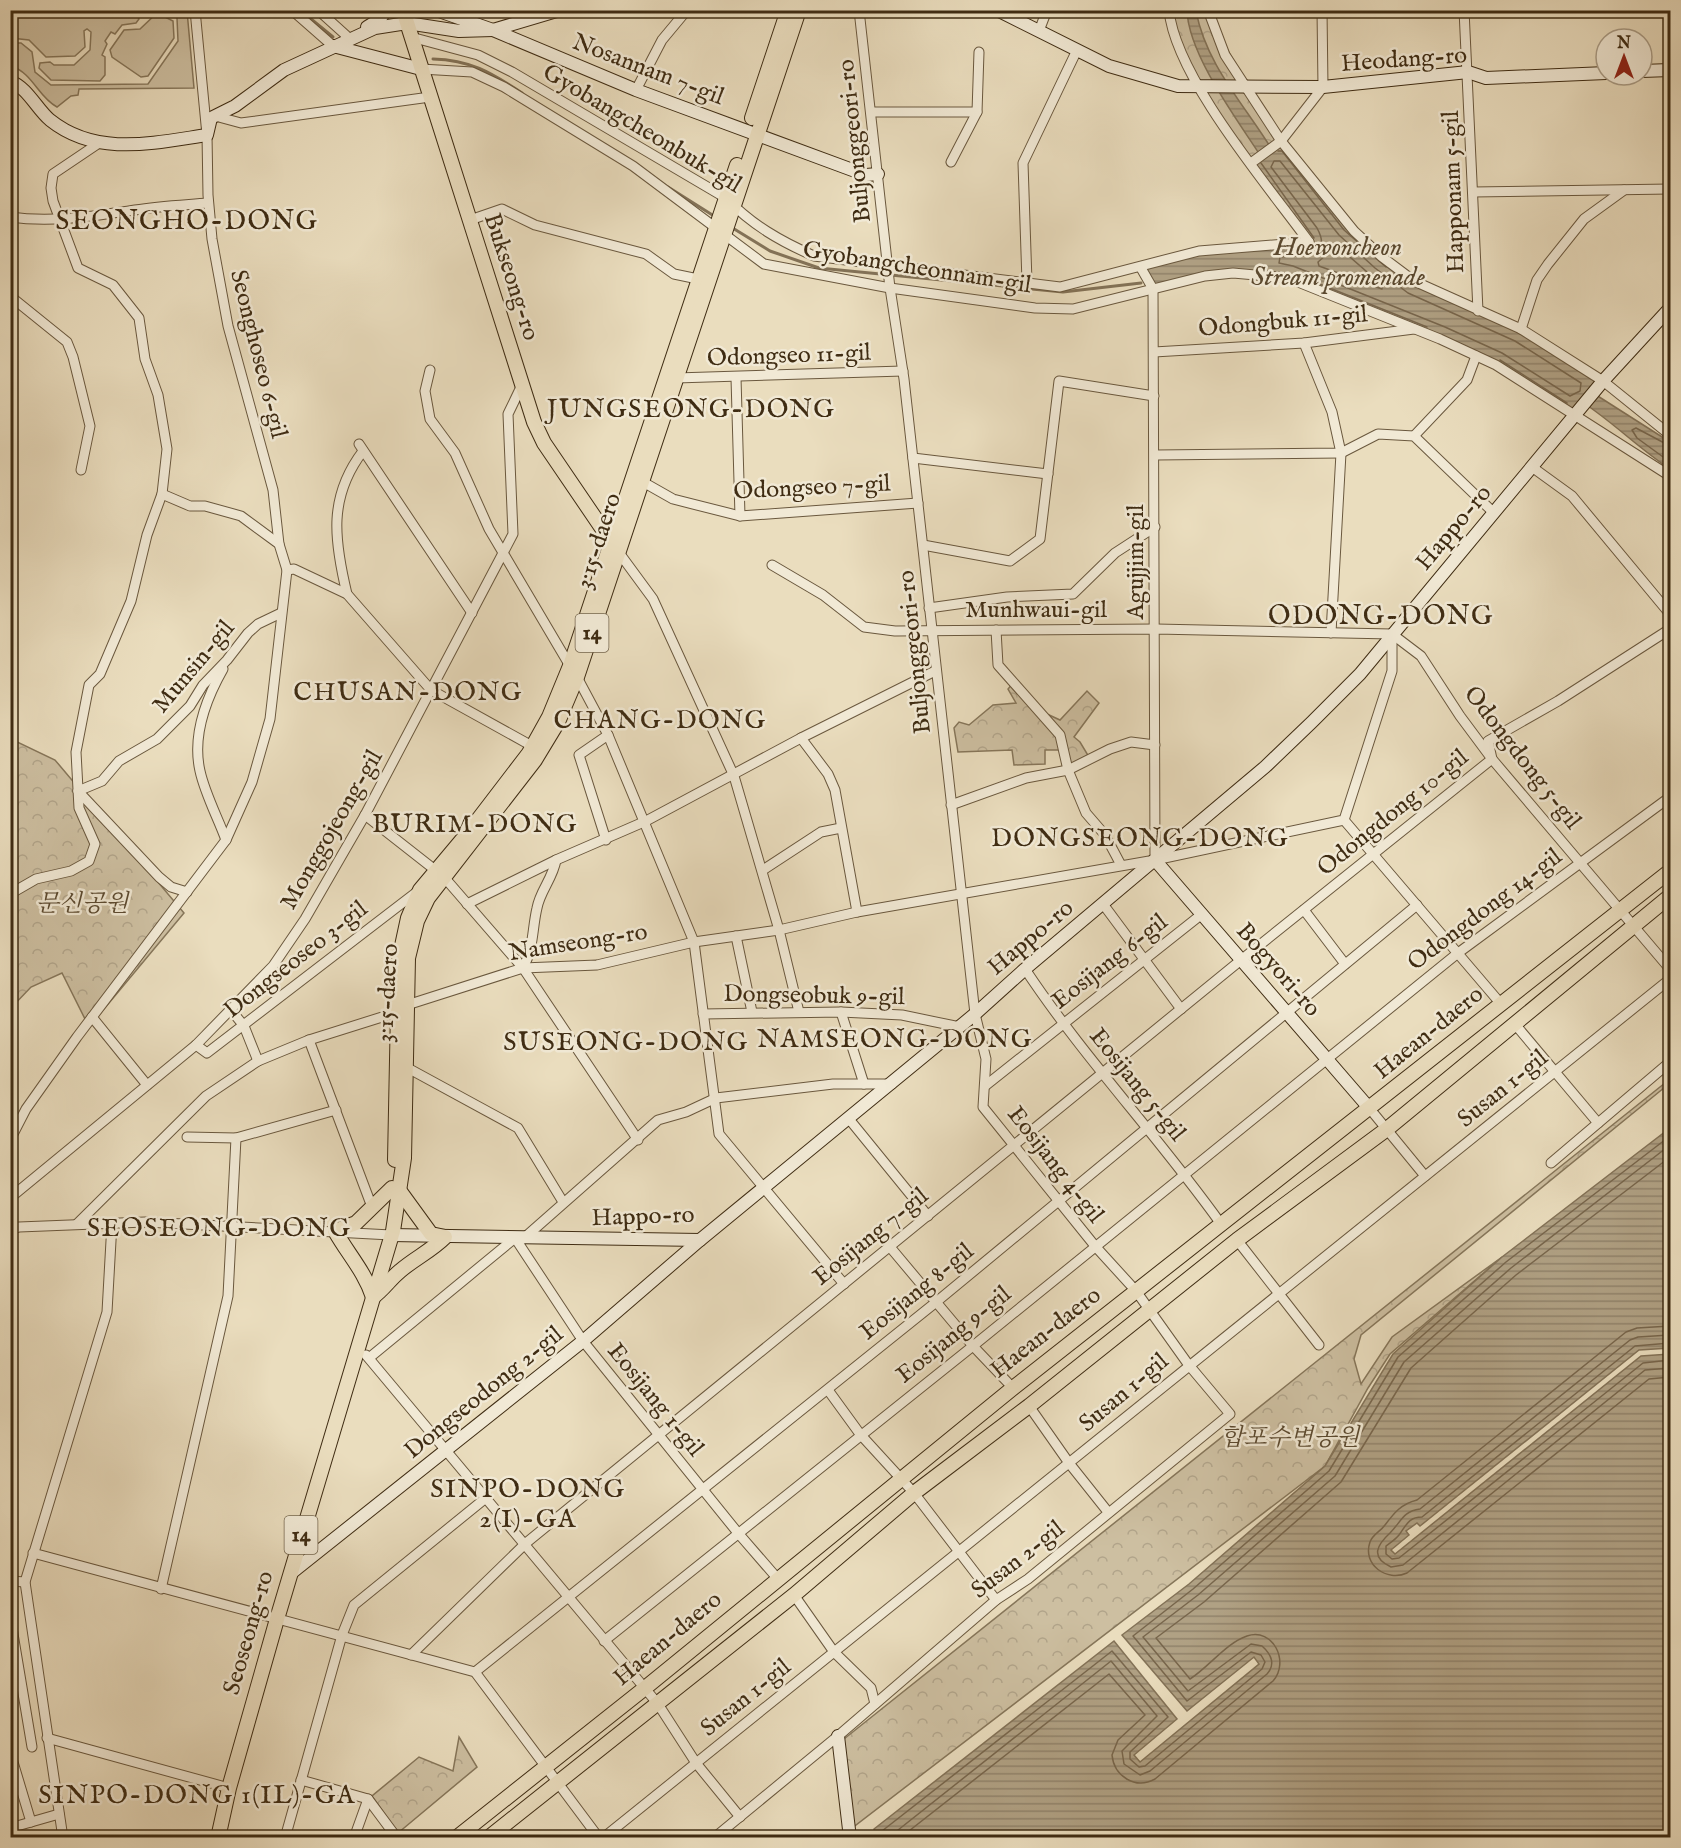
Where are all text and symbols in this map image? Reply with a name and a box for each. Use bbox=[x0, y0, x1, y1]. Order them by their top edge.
street label: Nosannam 7-gil bbox=[568, 27, 729, 113]
north arrow bbox=[1594, 27, 1654, 87]
text: N bbox=[1616, 34, 1631, 54]
street label: Heodang-ro bbox=[1340, 40, 1468, 80]
street label: Gyobangcheonbuk-gil bbox=[537, 57, 748, 201]
street label: Buljonggeori-ro bbox=[831, 58, 879, 224]
street label: Happonam 5-gil bbox=[1436, 110, 1472, 274]
district label: SEONGHO-DONG bbox=[56, 205, 318, 239]
street label: Bukseong-ro bbox=[476, 209, 546, 345]
water label: Hoewoncheon Stream promenade bbox=[1251, 231, 1425, 294]
street label: Gyobangcheonnam-gil bbox=[801, 235, 1034, 301]
street label: Seonghoseo 6-gil bbox=[222, 267, 294, 442]
street label: Odongbuk 11-gil bbox=[1197, 299, 1369, 345]
street label: Odongseo 11-gil bbox=[707, 338, 872, 374]
district label: JUNGSEONG-DONG bbox=[544, 393, 835, 426]
street label: Odongseo 7-gil bbox=[733, 468, 892, 508]
street label: Happo-ro bbox=[1409, 479, 1499, 577]
street label: 3·15-daero bbox=[569, 489, 629, 593]
street label: Agujjim-gil bbox=[1121, 504, 1152, 621]
street label: Buljonggeori-ro bbox=[891, 569, 939, 735]
street label: Munhwaui-gil bbox=[965, 595, 1107, 626]
district label: ODONG-DONG bbox=[1268, 600, 1494, 634]
street label: Munsin-gil bbox=[146, 614, 242, 720]
road number: 14 bbox=[576, 614, 608, 652]
district label: CHUSAN-DONG bbox=[293, 676, 523, 709]
street label: Odongdong 5-gil bbox=[1456, 680, 1588, 836]
district label: CHANG-DONG bbox=[553, 704, 767, 737]
street label: Odongdong 10-gil bbox=[1311, 742, 1475, 883]
street label: Monggojeong-gil bbox=[274, 744, 390, 915]
district label: BURIM-DONG bbox=[372, 808, 578, 841]
district label: DONGSEONG-DONG bbox=[991, 822, 1289, 855]
street label: Odongdong 14-gil bbox=[1401, 841, 1569, 978]
park label: 문신공원 bbox=[36, 889, 130, 920]
street label: Happo-ro bbox=[982, 893, 1080, 983]
street label: Dongseoseo 3-gil bbox=[218, 894, 374, 1026]
street label: Eosijang 6-gil bbox=[1046, 907, 1175, 1017]
street label: Bogyori-ro bbox=[1229, 916, 1327, 1024]
street label: Namseong-ro bbox=[506, 917, 650, 969]
street label: 3·15-daero bbox=[370, 943, 406, 1043]
street label: Dongseobuk 9-gil bbox=[723, 979, 905, 1013]
street label: Haean-daero bbox=[1368, 979, 1490, 1087]
street label: Eosijang 5-gil bbox=[1082, 1022, 1193, 1148]
district label: NAMSEONG-DONG bbox=[757, 1023, 1033, 1056]
district label: SUSEONG-DONG bbox=[503, 1026, 749, 1059]
street label: Susan 1-gil bbox=[1451, 1043, 1555, 1135]
street label: Eosijang 4-gil bbox=[1000, 1100, 1111, 1230]
street label: Eosijang 7-gil bbox=[807, 1181, 935, 1293]
street label: Happo-ro bbox=[591, 1200, 695, 1234]
district label: SEOSEONG-DONG bbox=[87, 1212, 351, 1245]
street label: Eosijang 8-gil bbox=[854, 1236, 981, 1347]
street label: Eosijang 9-gil bbox=[890, 1279, 1018, 1391]
street label: Haean-daero bbox=[984, 1280, 1108, 1386]
street label: Dongseodong 2-gil bbox=[398, 1319, 570, 1467]
street label: Eosijang 1-gil bbox=[600, 1337, 711, 1464]
street label: Susan 1-gil bbox=[1073, 1346, 1176, 1439]
park label: 합포수변공원 bbox=[1220, 1423, 1361, 1454]
district label: SINPO-DONG 2(I)-GA bbox=[430, 1473, 626, 1536]
street label: Susan 2-gil bbox=[965, 1514, 1071, 1606]
road number: 14 bbox=[284, 1516, 318, 1554]
street label: Seoseong-ro bbox=[217, 1567, 281, 1698]
street label: Haean-daero bbox=[607, 1585, 729, 1693]
street label: Susan 1-gil bbox=[694, 1652, 798, 1744]
district label: SINPO-DONG 1(IL)-GA bbox=[38, 1779, 356, 1812]

